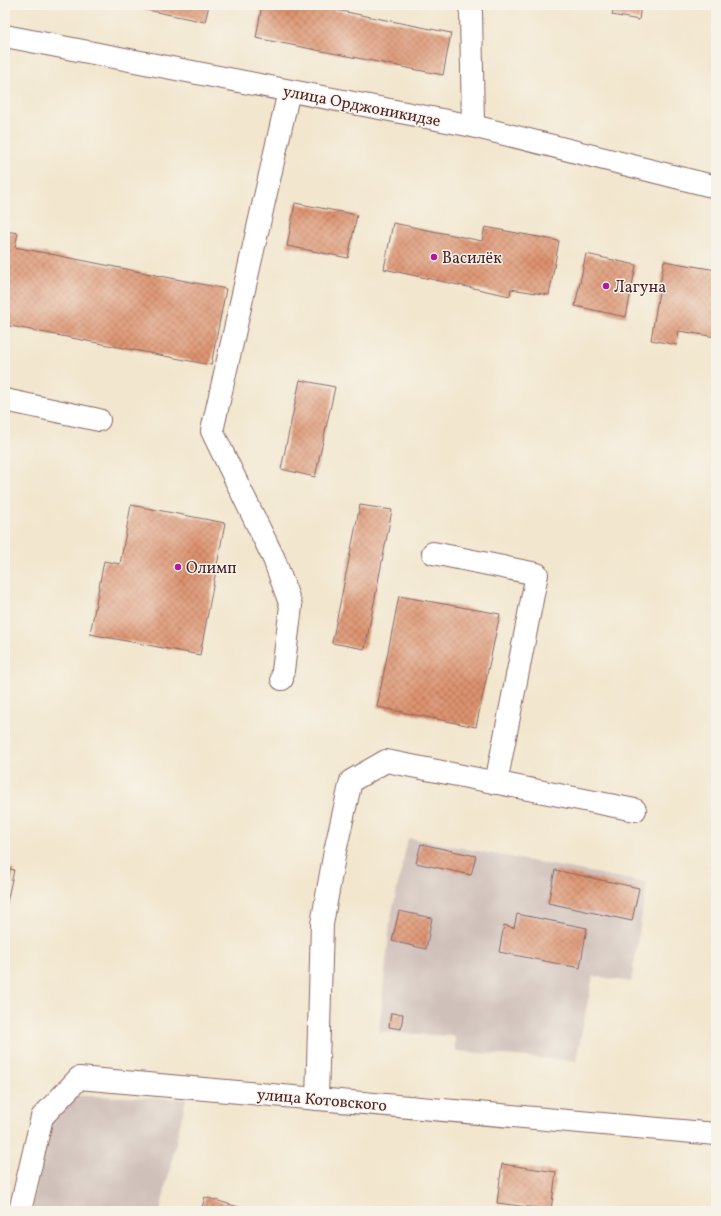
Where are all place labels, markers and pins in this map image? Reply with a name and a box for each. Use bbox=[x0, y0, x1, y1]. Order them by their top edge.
place label: Василёк bbox=[442, 248, 502, 270]
marker: Василёк bbox=[429, 252, 439, 262]
place label: Лагуна bbox=[614, 277, 666, 299]
marker: Лагуна bbox=[601, 281, 611, 291]
place label: Олимп bbox=[186, 558, 236, 580]
marker: Олимп bbox=[173, 562, 183, 572]

